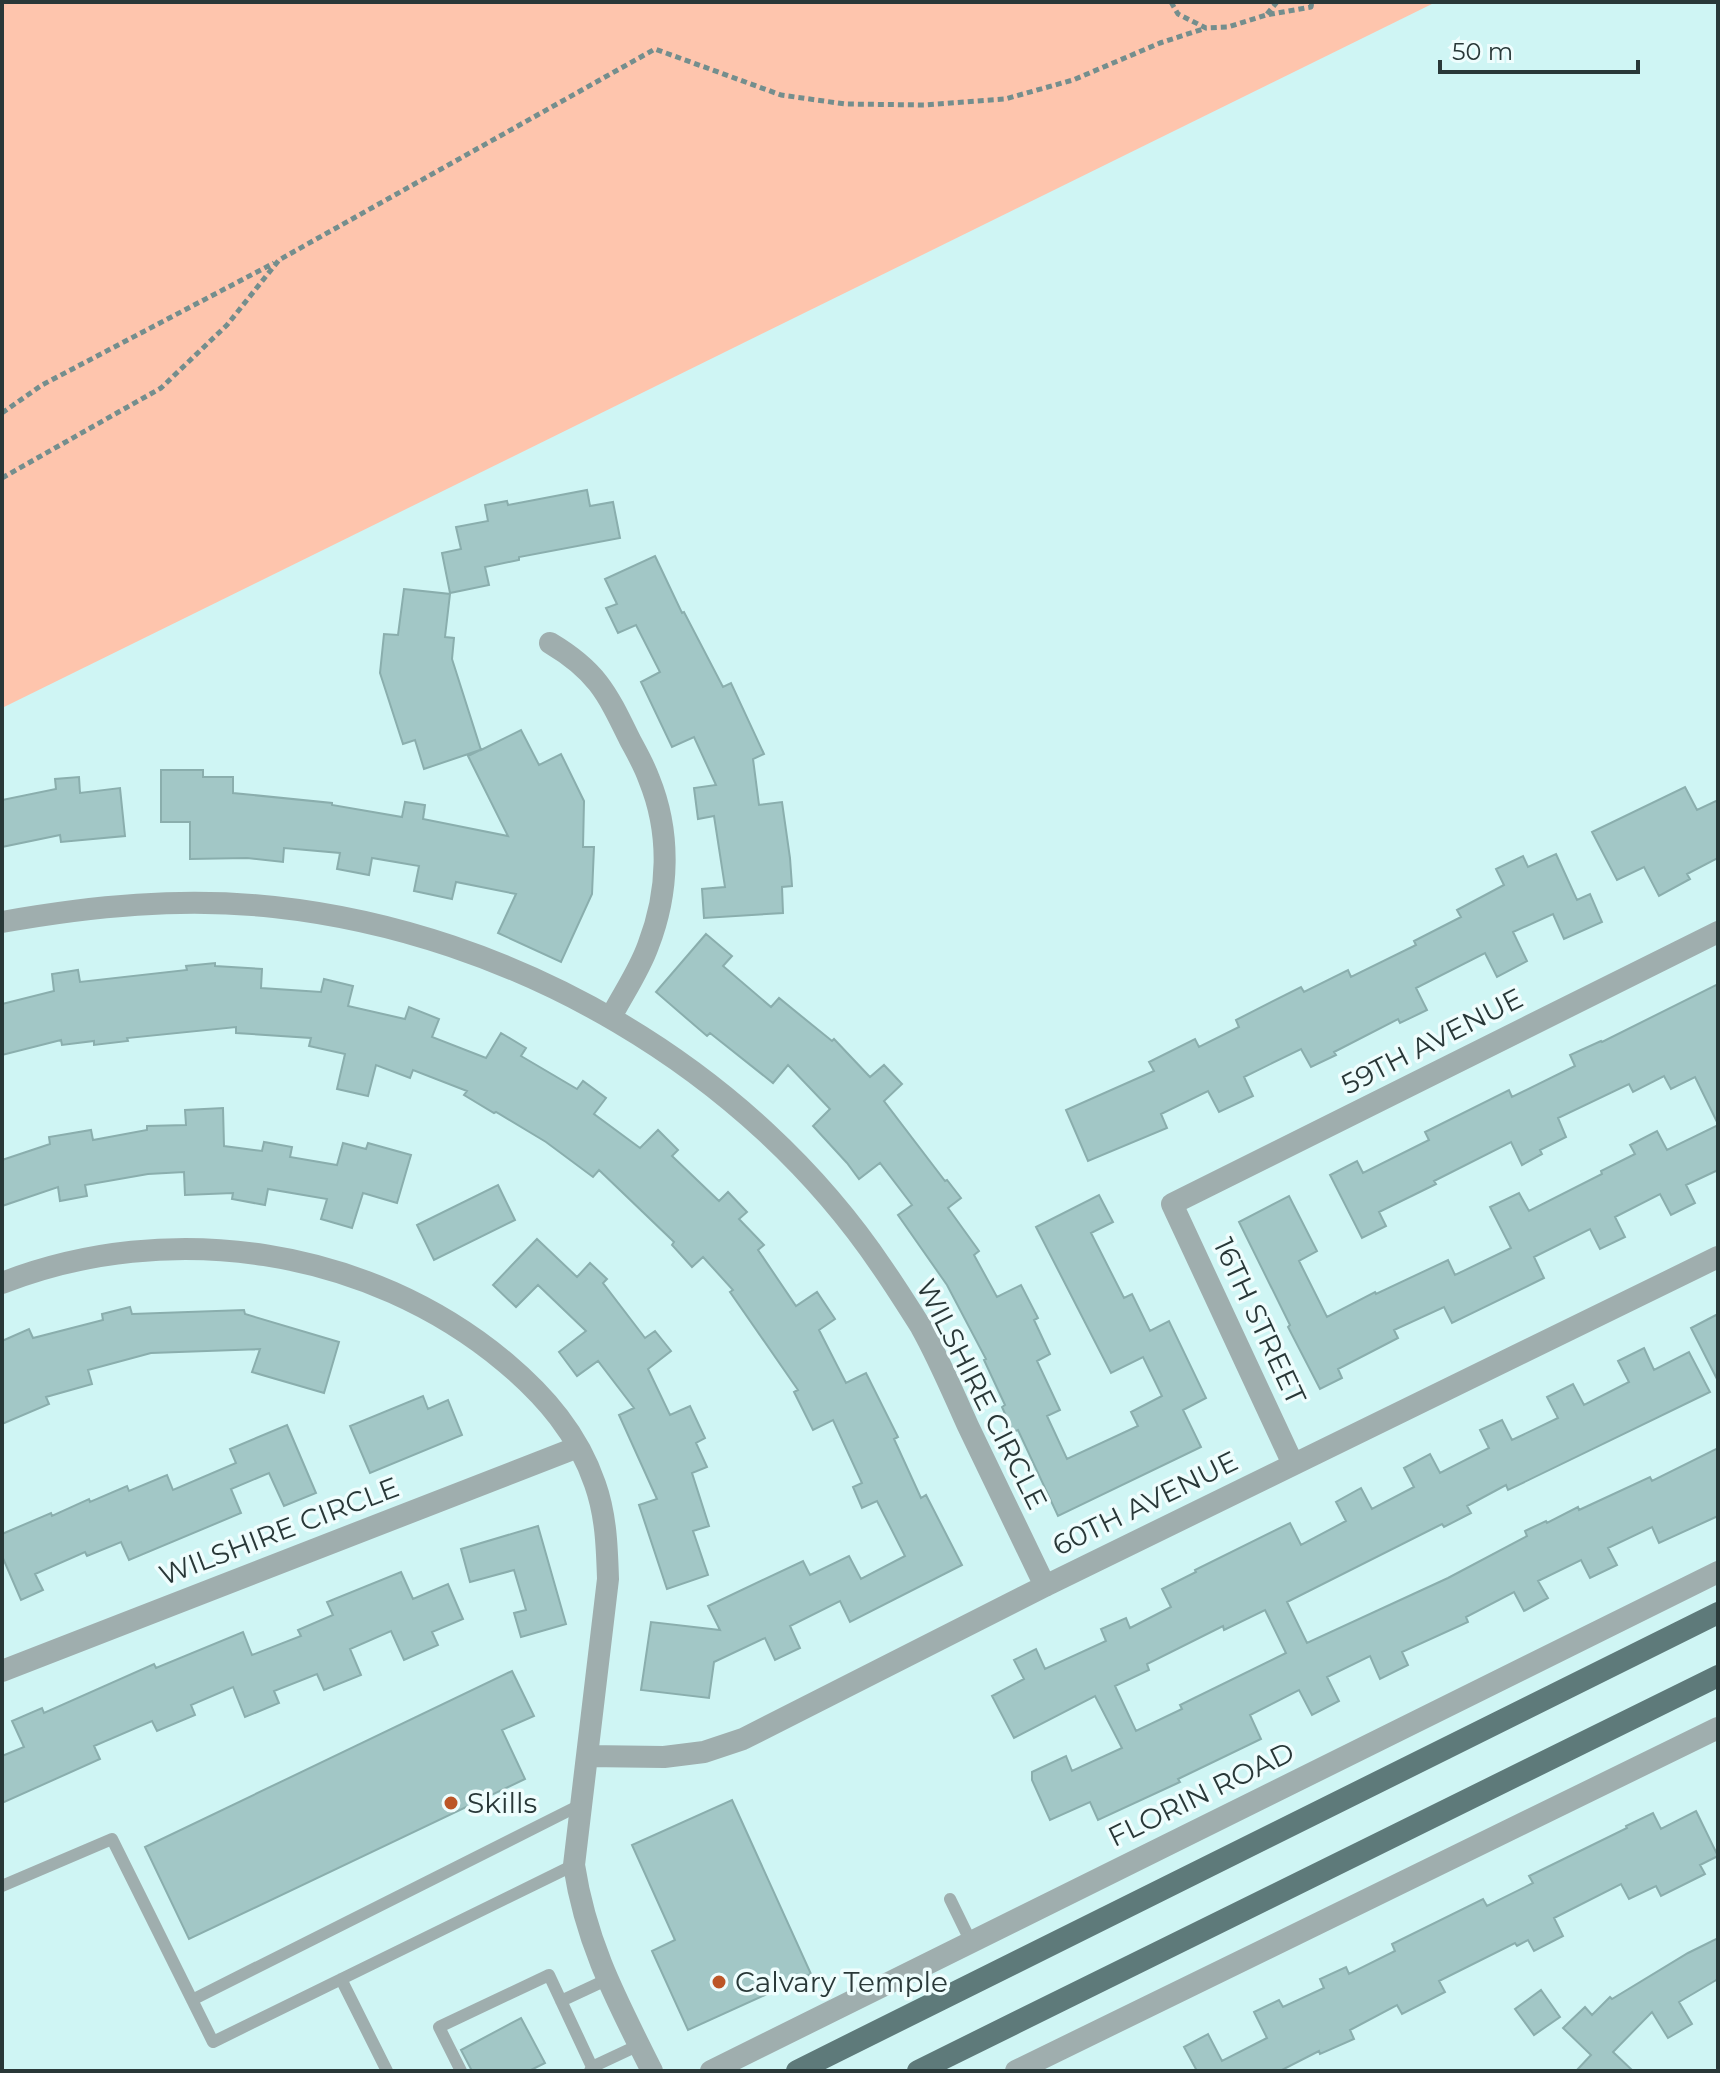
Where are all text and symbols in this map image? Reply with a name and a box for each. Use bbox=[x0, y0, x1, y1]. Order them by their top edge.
scale bar bbox=[1440, 24, 1638, 74]
text: 50 m bbox=[1452, 37, 1513, 66]
street label: 59TH AVENUE bbox=[1336, 981, 1528, 1101]
street label: 16TH STREET bbox=[1207, 1232, 1313, 1410]
street label: WILSHIRE CIRCLE bbox=[909, 1273, 1055, 1515]
street label: 60TH AVENUE bbox=[1047, 1443, 1243, 1563]
street label: WILSHIRE CIRCLE bbox=[154, 1470, 404, 1592]
street label: FLORIN ROAD bbox=[1102, 1734, 1300, 1854]
place label: Skills bbox=[467, 1786, 537, 1820]
marker: Skills bbox=[442, 1794, 460, 1812]
place label: Calvary Temple bbox=[735, 1965, 948, 1999]
marker: Calvary Temple bbox=[710, 1973, 728, 1991]

